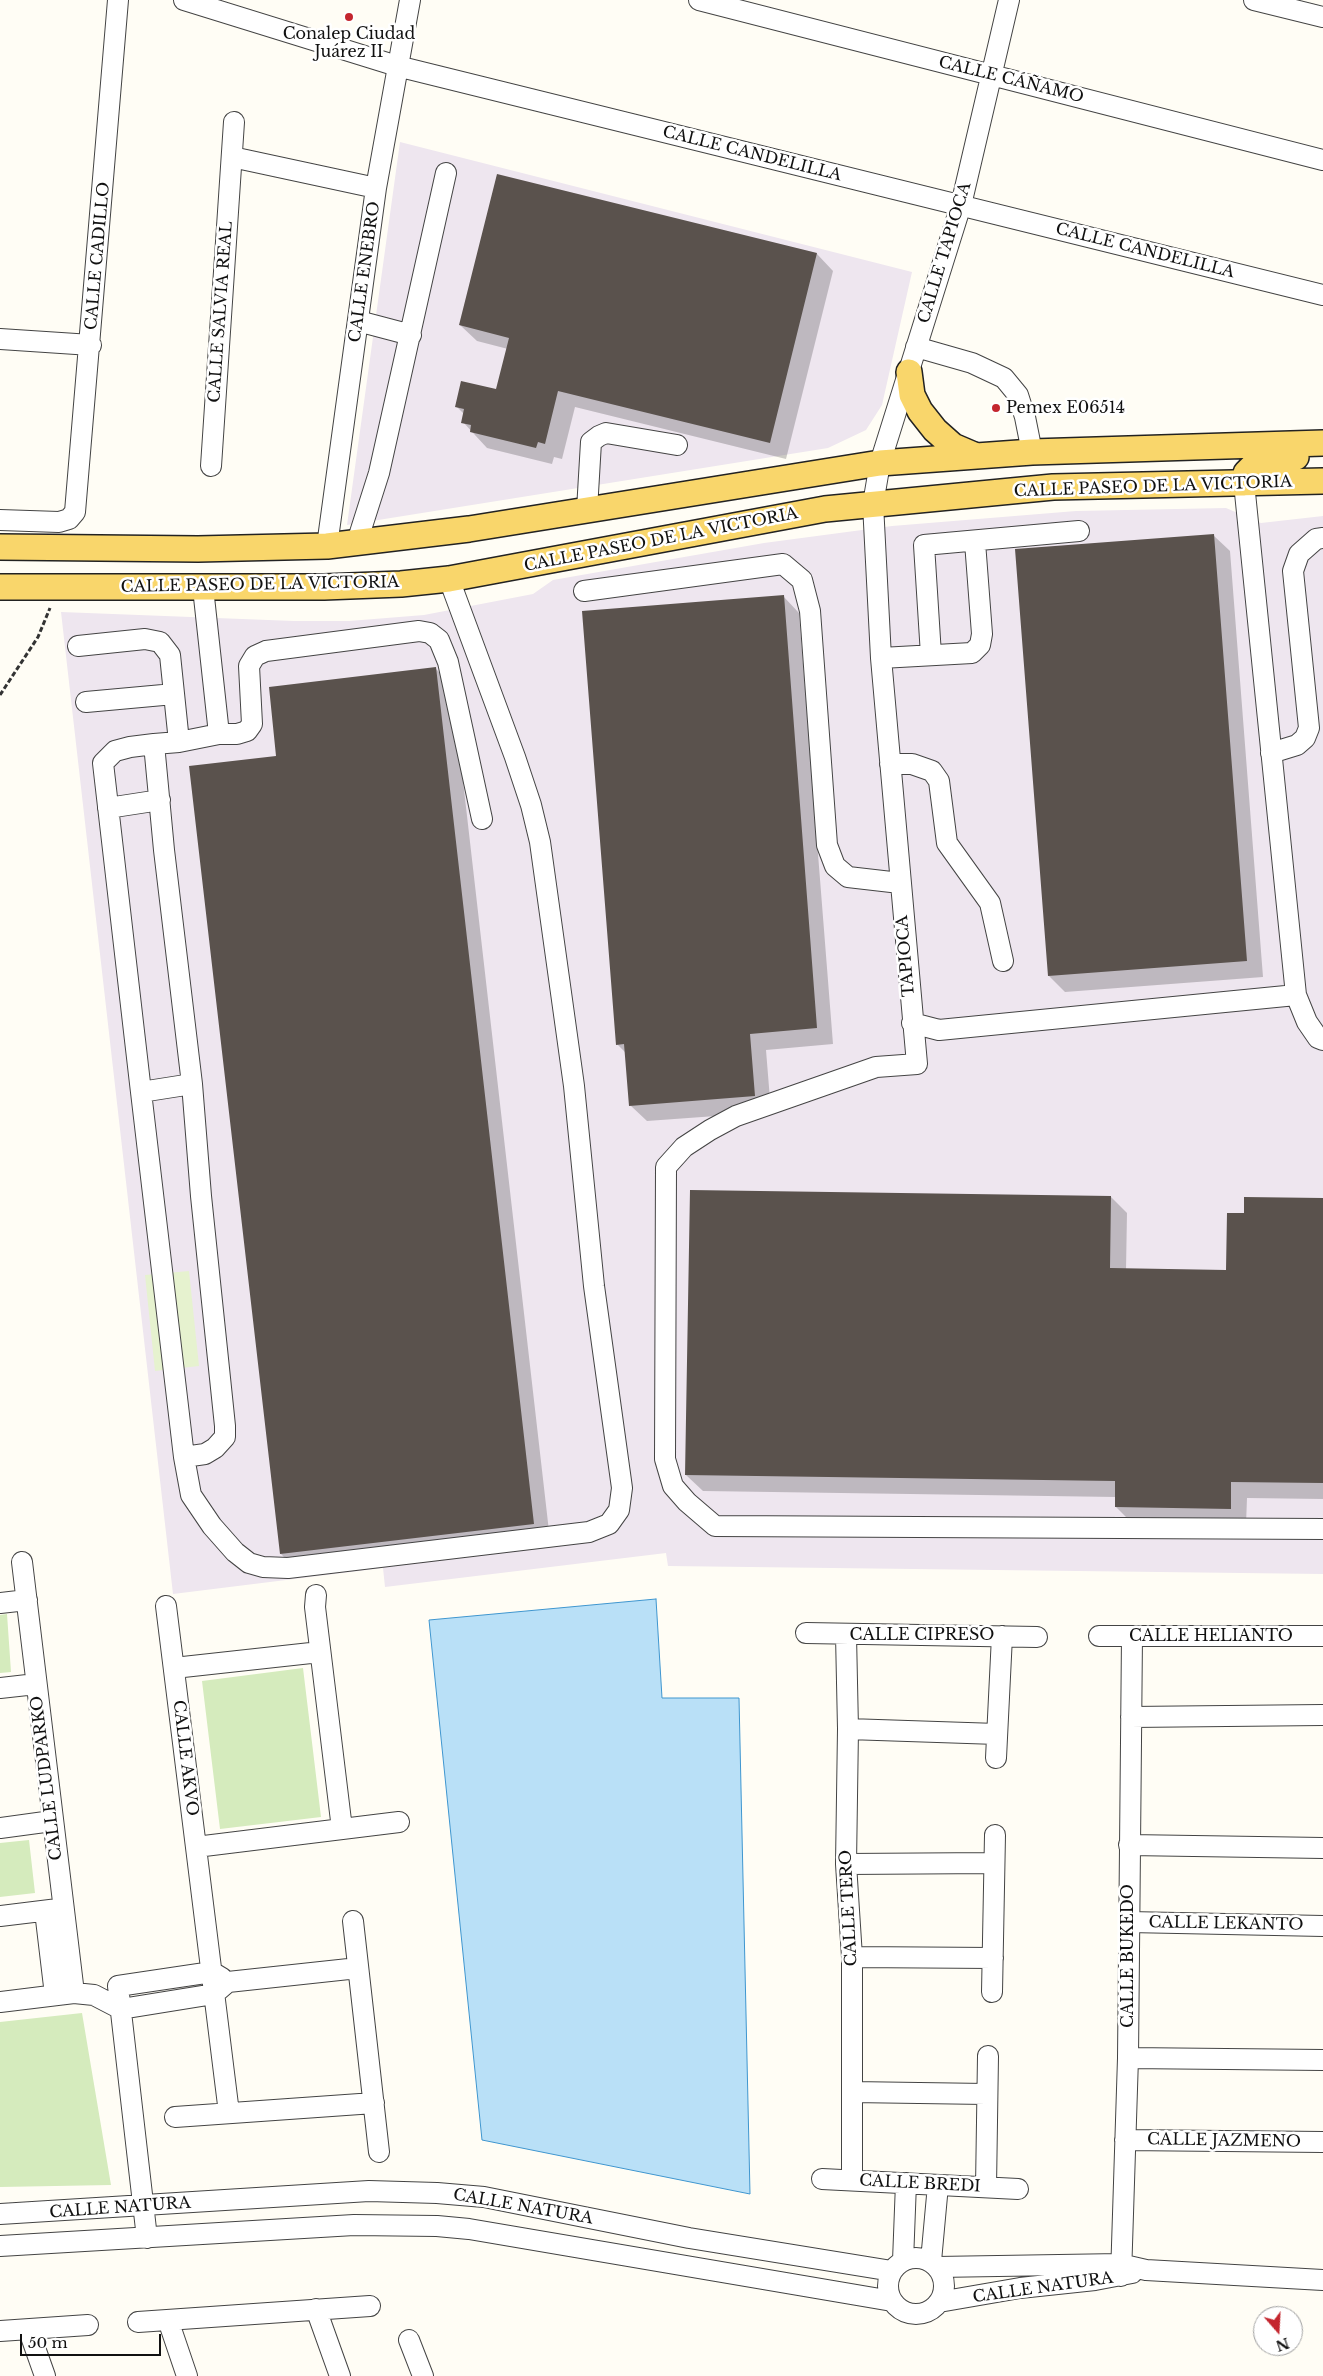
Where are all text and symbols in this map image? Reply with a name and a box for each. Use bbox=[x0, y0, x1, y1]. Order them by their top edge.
marker: Conalep Ciudad Juárez II bbox=[343, 11, 355, 23]
place label: Conalep Ciudad Juárez II bbox=[283, 24, 415, 62]
street label: CALLE CÁÑAMO bbox=[936, 53, 1086, 107]
street label: CALLE CANDELILLA bbox=[661, 122, 843, 186]
street label: CALLE TAPIOCA bbox=[914, 180, 976, 326]
street label: CALLE CADILLO bbox=[82, 181, 114, 331]
street label: CALLE ENEBRO bbox=[346, 200, 384, 344]
street label: CALLE CANDELILLA bbox=[1054, 219, 1236, 283]
street label: CALLE SALVIA REAL bbox=[205, 221, 237, 403]
place label: Pemex E06514 bbox=[1006, 398, 1125, 418]
marker: Pemex E06514 bbox=[990, 402, 1002, 414]
street label: CALLE PASEO DE LA VICTORIA bbox=[1013, 473, 1293, 501]
street label: CALLE PASEO DE LA VICTORIA bbox=[522, 504, 800, 576]
street label: CALLE PASEO DE LA VICTORIA bbox=[121, 573, 399, 597]
street label: TAPIOCA bbox=[893, 914, 919, 998]
street label: CALLE CIPRESO bbox=[850, 1625, 994, 1645]
street label: CALLE HELIANTO bbox=[1129, 1626, 1293, 1646]
street label: CALLE LUDPARKO bbox=[27, 1695, 67, 1861]
street label: CALLE AKVO bbox=[168, 1699, 202, 1817]
street label: CALLE TERO bbox=[836, 1849, 862, 1967]
street label: CALLE BUKEDO bbox=[1118, 1884, 1138, 2028]
street label: CALLE LEKANTO bbox=[1148, 1913, 1304, 1935]
street label: CALLE JAZMENO bbox=[1147, 2130, 1301, 2152]
street label: CALLE BREDI bbox=[859, 2171, 981, 2197]
street label: CALLE NATURA bbox=[452, 2185, 594, 2229]
street label: CALLE NATURA bbox=[49, 2193, 191, 2223]
street label: CALLE NATURA bbox=[972, 2269, 1114, 2307]
north arrow bbox=[1253, 2306, 1303, 2356]
scale bar bbox=[22, 2324, 164, 2356]
text: 50 m bbox=[28, 2333, 68, 2352]
text: N bbox=[1273, 2334, 1292, 2355]

